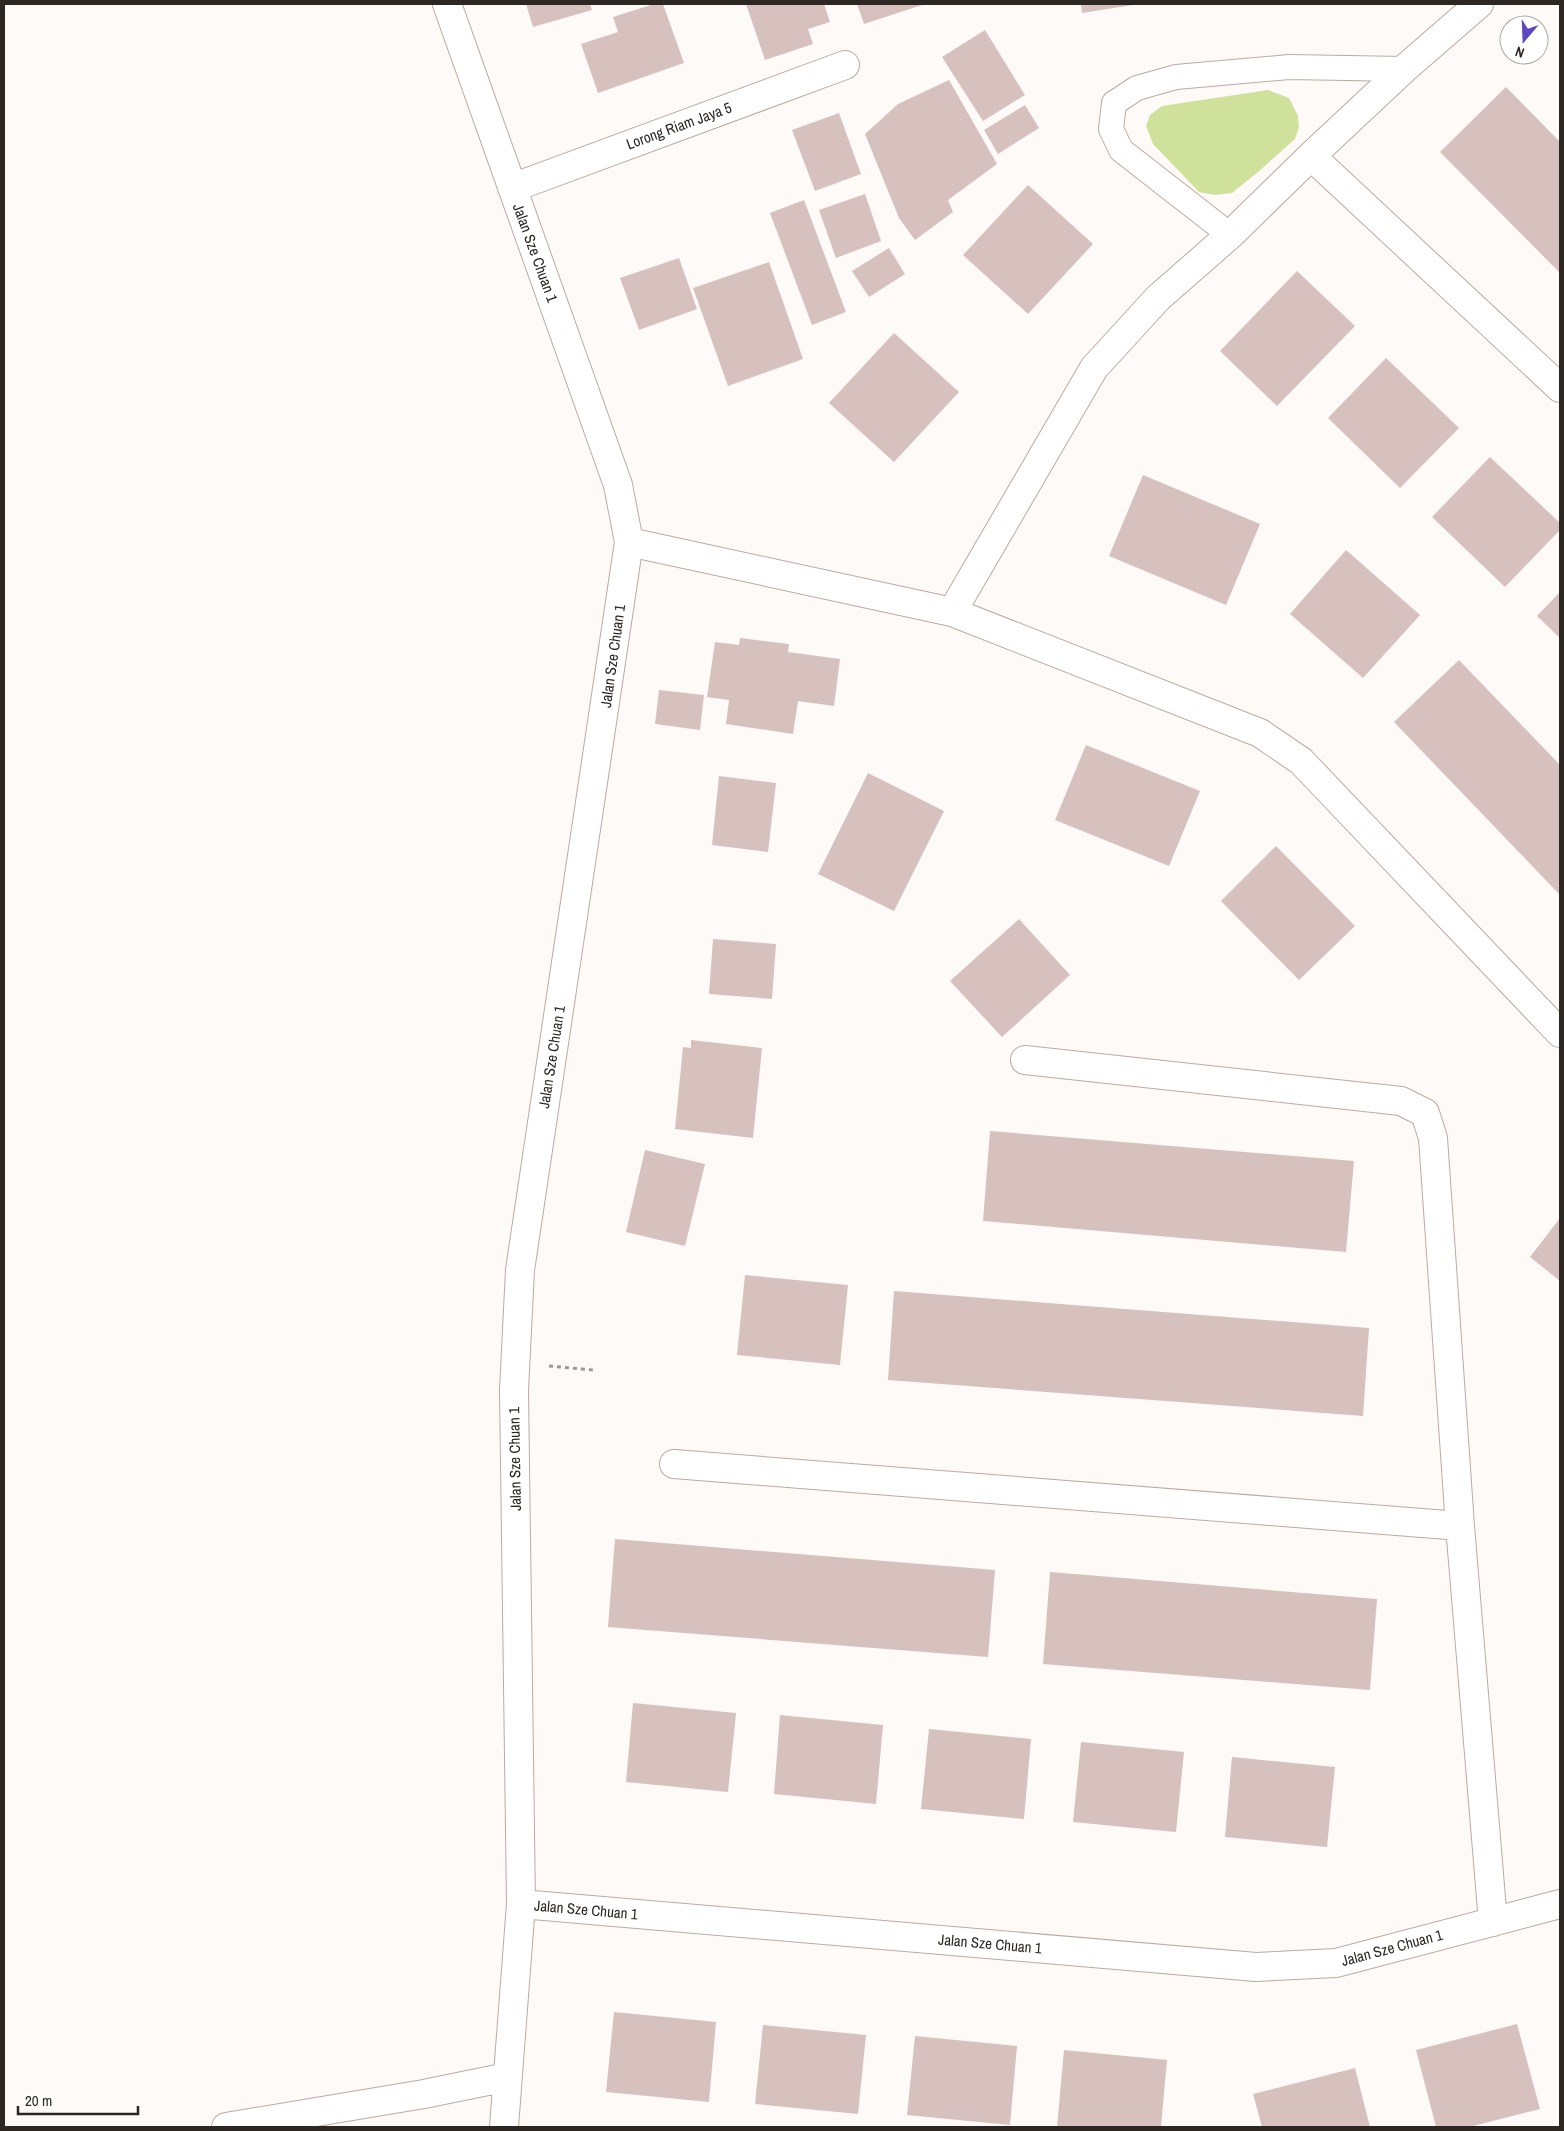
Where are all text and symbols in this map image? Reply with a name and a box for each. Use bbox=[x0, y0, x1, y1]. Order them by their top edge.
north arrow bbox=[1499, 15, 1549, 65]
text: N bbox=[1513, 42, 1527, 62]
street label: Lorong Riam Jaya 5 bbox=[623, 97, 735, 154]
street label: Jalan Sze Chuan 1 bbox=[508, 200, 563, 305]
street label: Jalan Sze Chuan 1 bbox=[595, 603, 630, 709]
street label: Jalan Sze Chuan 1 bbox=[533, 1004, 570, 1110]
street label: Jalan Sze Chuan 1 bbox=[503, 1407, 526, 1511]
street label: Jalan Sze Chuan 1 bbox=[533, 1895, 639, 1925]
street label: Jalan Sze Chuan 1 bbox=[1339, 1924, 1445, 1971]
street label: Jalan Sze Chuan 1 bbox=[937, 1929, 1043, 1959]
scale bar bbox=[18, 2084, 138, 2116]
text: 20 m bbox=[25, 2090, 52, 2111]

